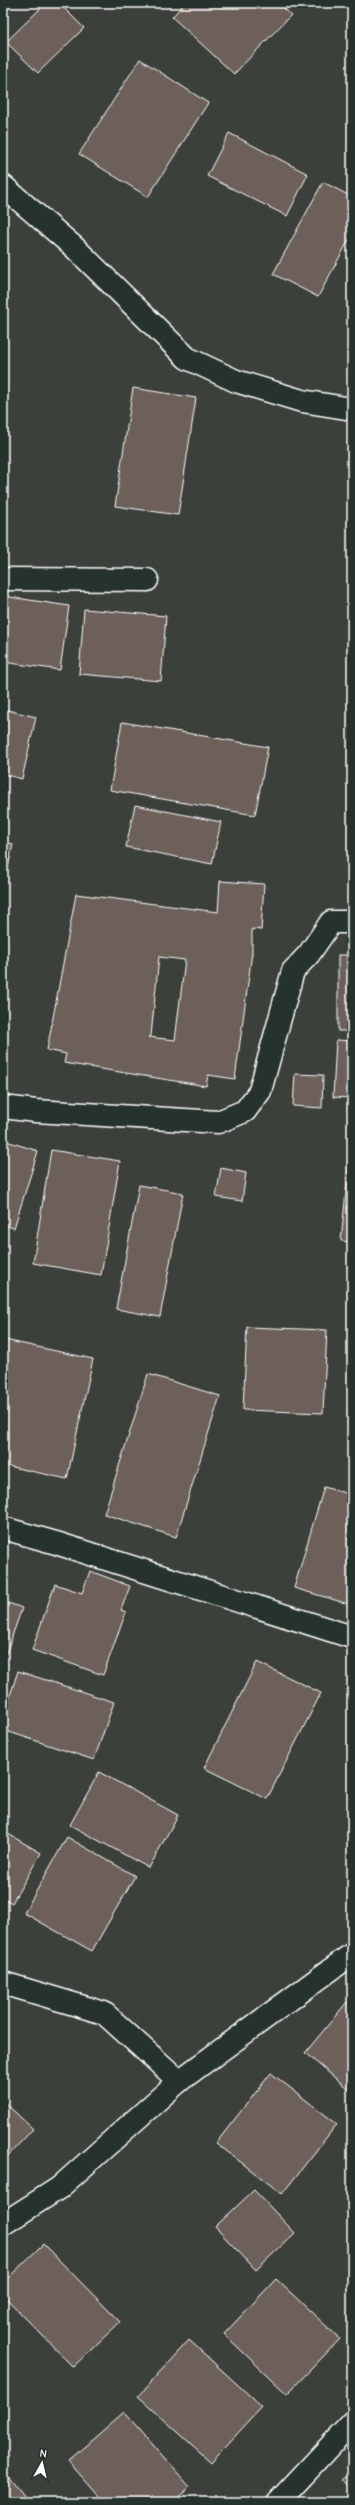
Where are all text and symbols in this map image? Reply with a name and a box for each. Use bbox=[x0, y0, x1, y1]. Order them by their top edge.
north arrow bbox=[22, 2443, 62, 2483]
text: N bbox=[39, 2447, 48, 2461]

